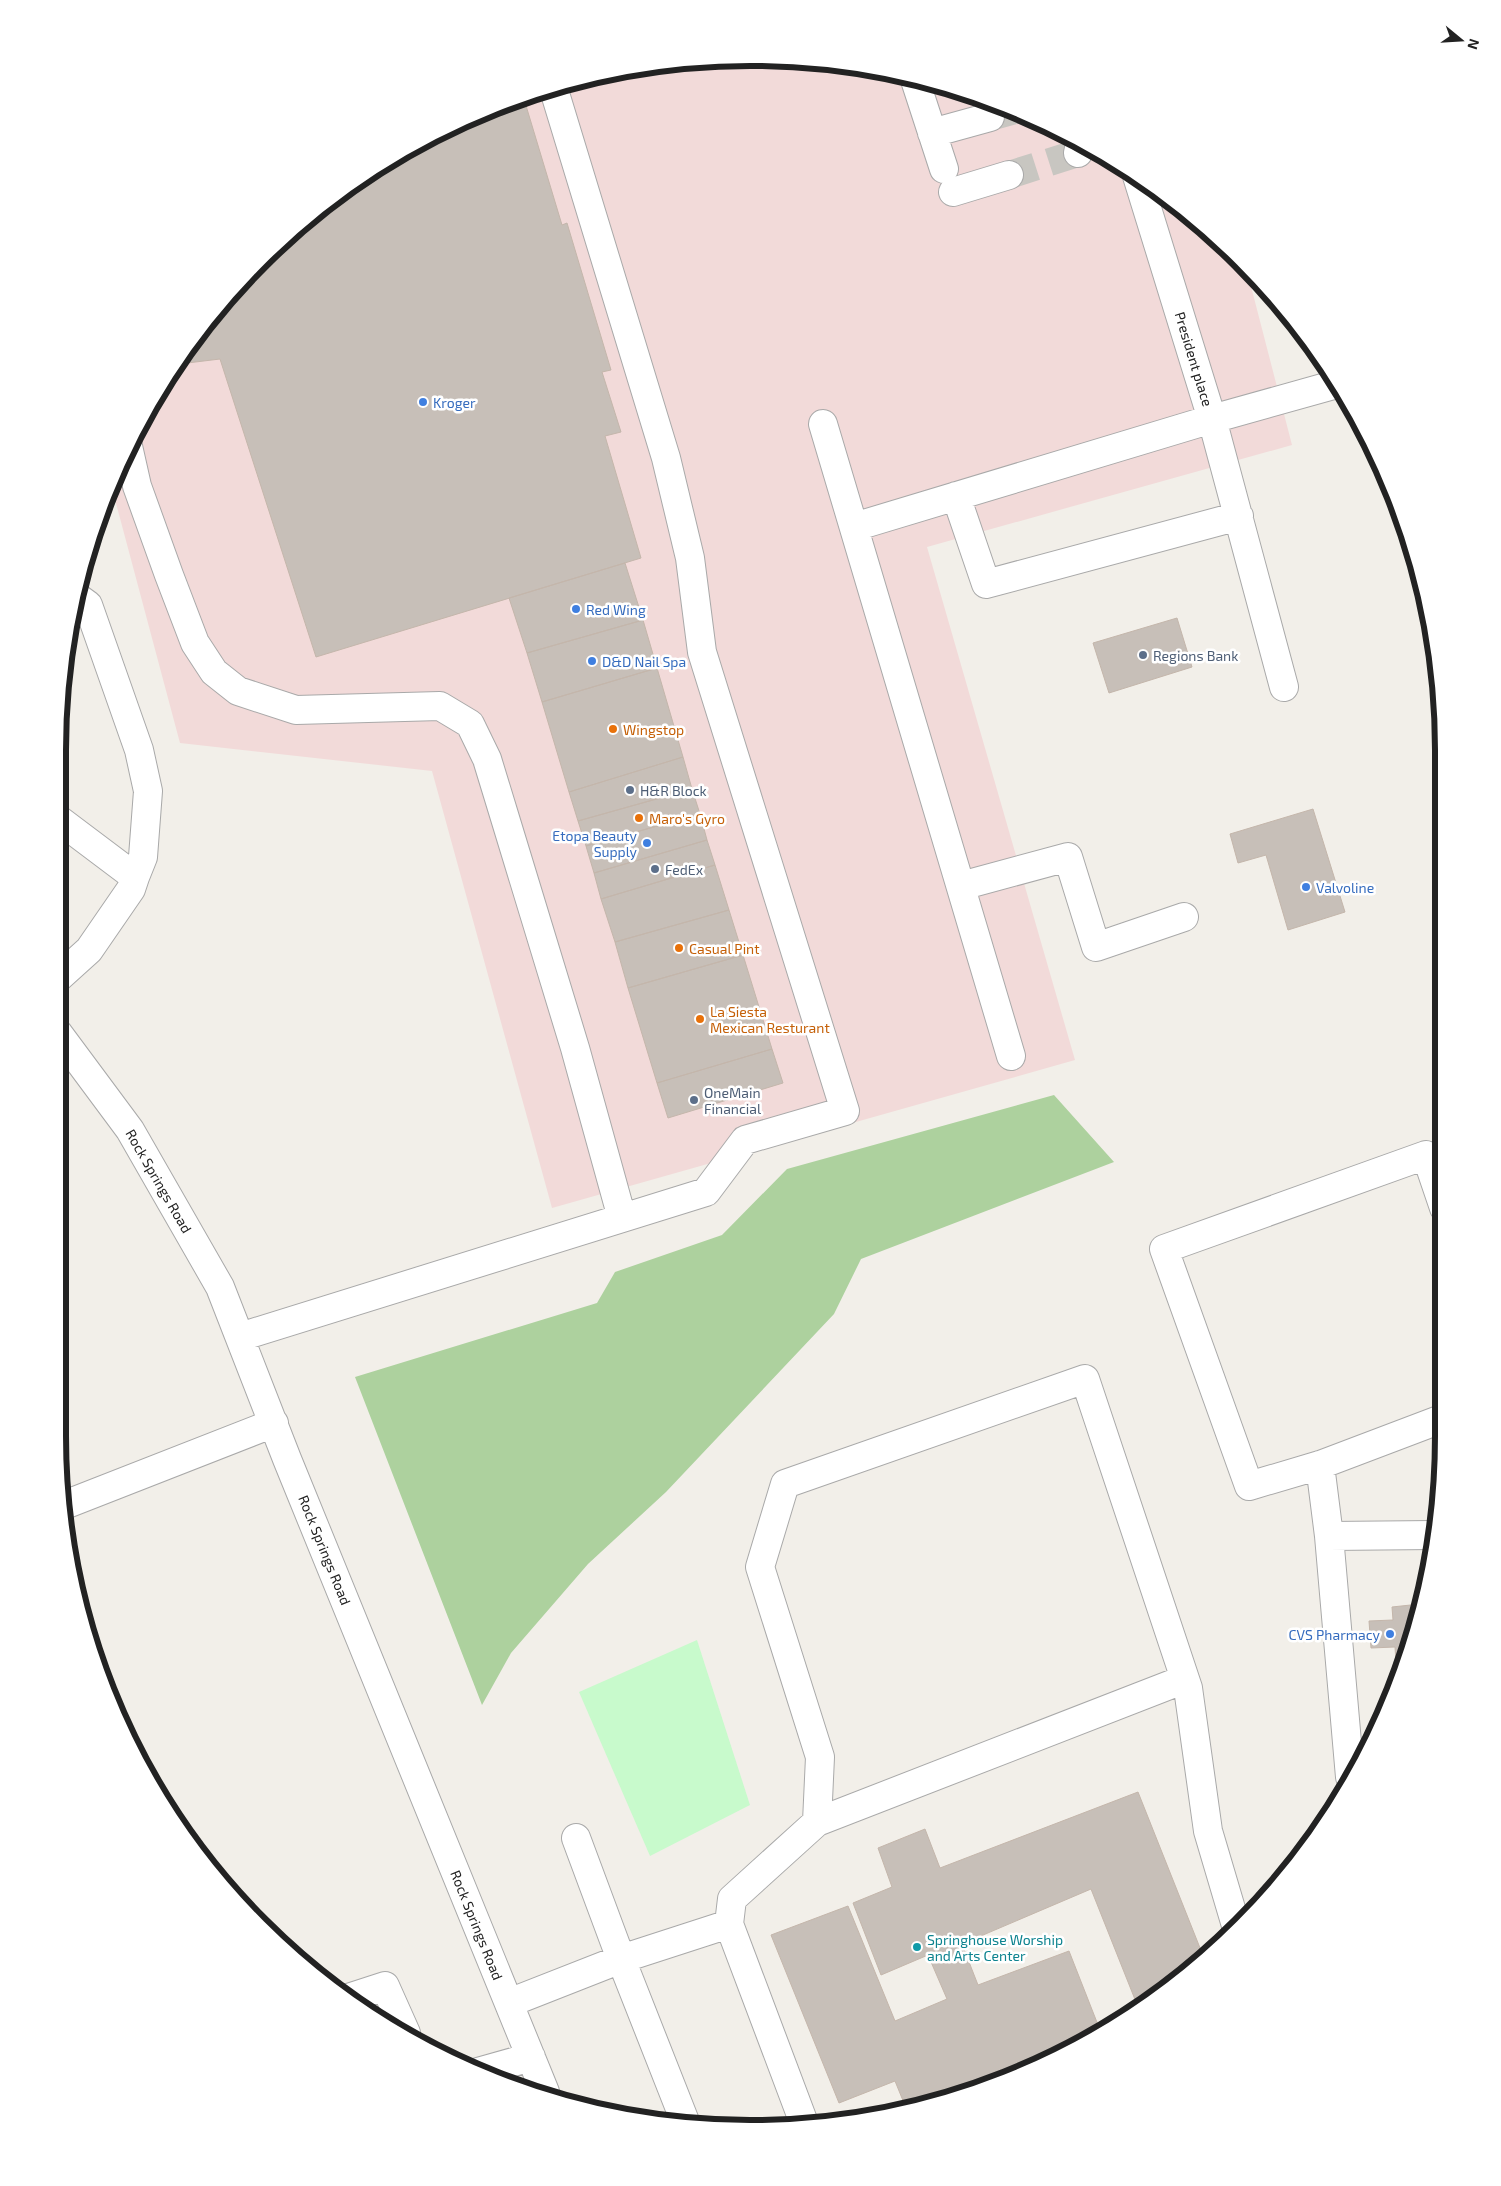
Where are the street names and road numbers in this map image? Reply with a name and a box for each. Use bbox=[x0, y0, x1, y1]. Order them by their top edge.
street label: President place bbox=[1172, 310, 1216, 408]
street label: Rock Springs Road bbox=[122, 1126, 196, 1236]
street label: Rock Springs Road bbox=[295, 1493, 355, 1607]
street label: Rock Springs Road bbox=[447, 1868, 507, 1982]

